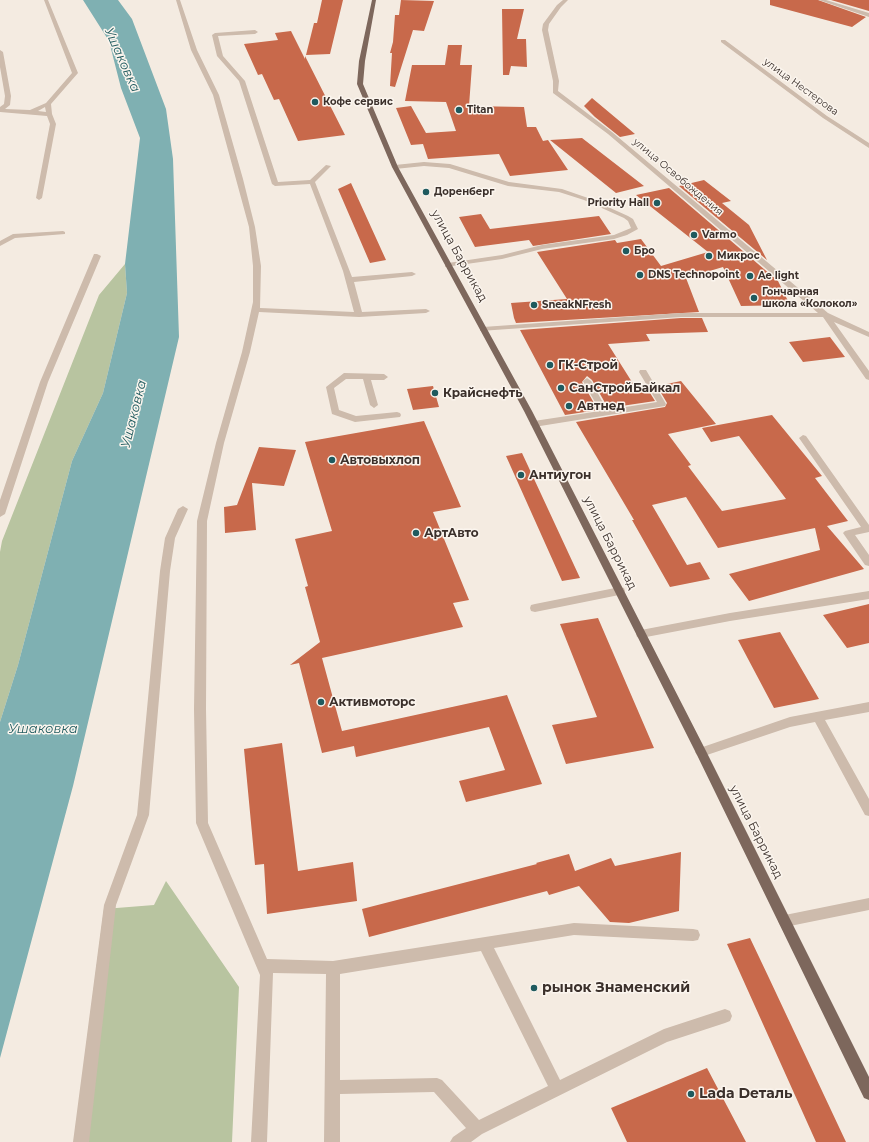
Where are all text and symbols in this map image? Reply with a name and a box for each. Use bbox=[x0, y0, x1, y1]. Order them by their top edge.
water label: Ушаковка bbox=[101, 25, 143, 95]
street label: улица Нестерова bbox=[761, 56, 841, 118]
place label: Кофе сервис bbox=[323, 96, 393, 108]
marker: Кофе сервис bbox=[310, 97, 320, 107]
place label: Titan bbox=[467, 104, 493, 116]
marker: Titan bbox=[454, 105, 464, 115]
street label: улица Освобождения bbox=[631, 136, 725, 218]
place label: Доренберг bbox=[434, 186, 494, 198]
marker: Доренберг bbox=[421, 187, 431, 197]
place label: Priority Hall bbox=[587, 197, 649, 209]
marker: Priority Hall bbox=[652, 198, 662, 208]
street label: улица Баррикад bbox=[428, 208, 490, 304]
place label: Varmo bbox=[702, 229, 736, 241]
marker: Varmo bbox=[689, 230, 699, 240]
place label: Бро bbox=[634, 245, 655, 257]
marker: Бро bbox=[621, 246, 631, 256]
place label: Микрос bbox=[717, 250, 760, 262]
marker: Микрос bbox=[704, 251, 714, 261]
place label: DNS Technopoint bbox=[648, 269, 739, 281]
marker: DNS Technopoint bbox=[635, 270, 645, 280]
place label: Ae light bbox=[758, 270, 799, 282]
marker: Ae light bbox=[745, 271, 755, 281]
place label: Гончарная школа «Колокол» bbox=[762, 286, 857, 310]
marker: Гончарная школа «Колокол» bbox=[749, 293, 759, 303]
place label: SneakNFresh bbox=[542, 299, 611, 311]
marker: SneakNFresh bbox=[529, 300, 539, 310]
place label: ГК-Строй bbox=[558, 358, 618, 372]
marker: ГК-Строй bbox=[545, 360, 555, 370]
water label: Ушаковка bbox=[118, 379, 150, 449]
place label: СанСтройБайкал bbox=[569, 381, 680, 395]
marker: СанСтройБайкал bbox=[556, 383, 566, 393]
place label: Крайснефть bbox=[443, 386, 522, 400]
marker: Крайснефть bbox=[430, 388, 440, 398]
place label: Автнед bbox=[577, 399, 625, 413]
marker: Автнед bbox=[564, 401, 574, 411]
place label: Автовыхлоп bbox=[340, 453, 420, 467]
marker: Автовыхлоп bbox=[327, 455, 337, 465]
place label: Антиугон bbox=[529, 468, 591, 482]
marker: Антиугон bbox=[516, 470, 526, 480]
street label: улица Баррикад bbox=[580, 494, 640, 592]
place label: АртАвто bbox=[424, 526, 479, 540]
marker: АртАвто bbox=[411, 528, 421, 538]
place label: Активмоторс bbox=[329, 695, 415, 709]
marker: Активмоторс bbox=[316, 697, 326, 707]
water label: Ушаковка bbox=[8, 721, 78, 737]
street label: улица Баррикад bbox=[726, 783, 786, 881]
place label: рынок Знаменский bbox=[542, 980, 690, 996]
marker: рынок Знаменский bbox=[529, 983, 539, 993]
place label: Lada Dеталь bbox=[699, 1086, 793, 1102]
marker: Lada Dеталь bbox=[686, 1089, 696, 1099]

